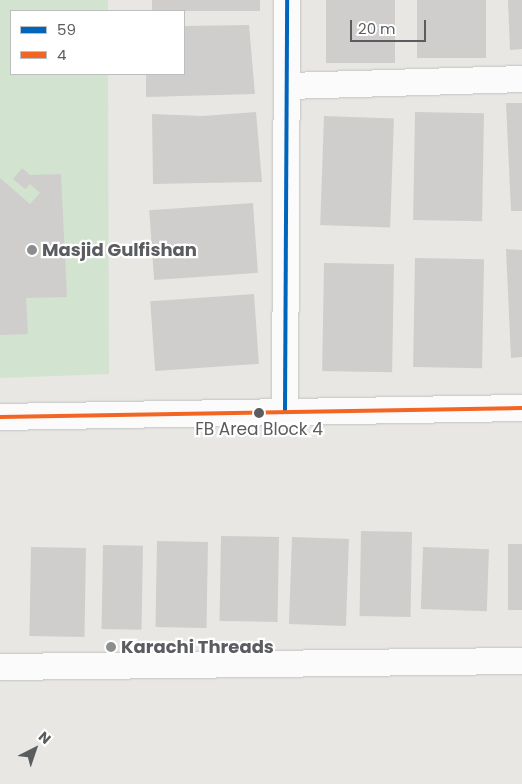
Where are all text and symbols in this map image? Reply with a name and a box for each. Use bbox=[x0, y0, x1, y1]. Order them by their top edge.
legend bbox=[10, 10, 185, 75]
scale bar bbox=[352, 10, 428, 42]
text: 20 m bbox=[358, 18, 396, 39]
text: 59 bbox=[57, 19, 76, 40]
text: 4 bbox=[57, 44, 66, 65]
place label: Masjid Gulfishan bbox=[42, 239, 197, 261]
marker: Masjid Gulfishan bbox=[26, 244, 38, 256]
marker: FB Area Block 4 bbox=[254, 408, 264, 418]
place label: FB Area Block 4 bbox=[195, 420, 323, 440]
place label: Karachi Threads bbox=[121, 636, 274, 658]
marker: Karachi Threads bbox=[105, 641, 117, 653]
north arrow bbox=[10, 724, 60, 774]
text: N bbox=[34, 727, 55, 749]

